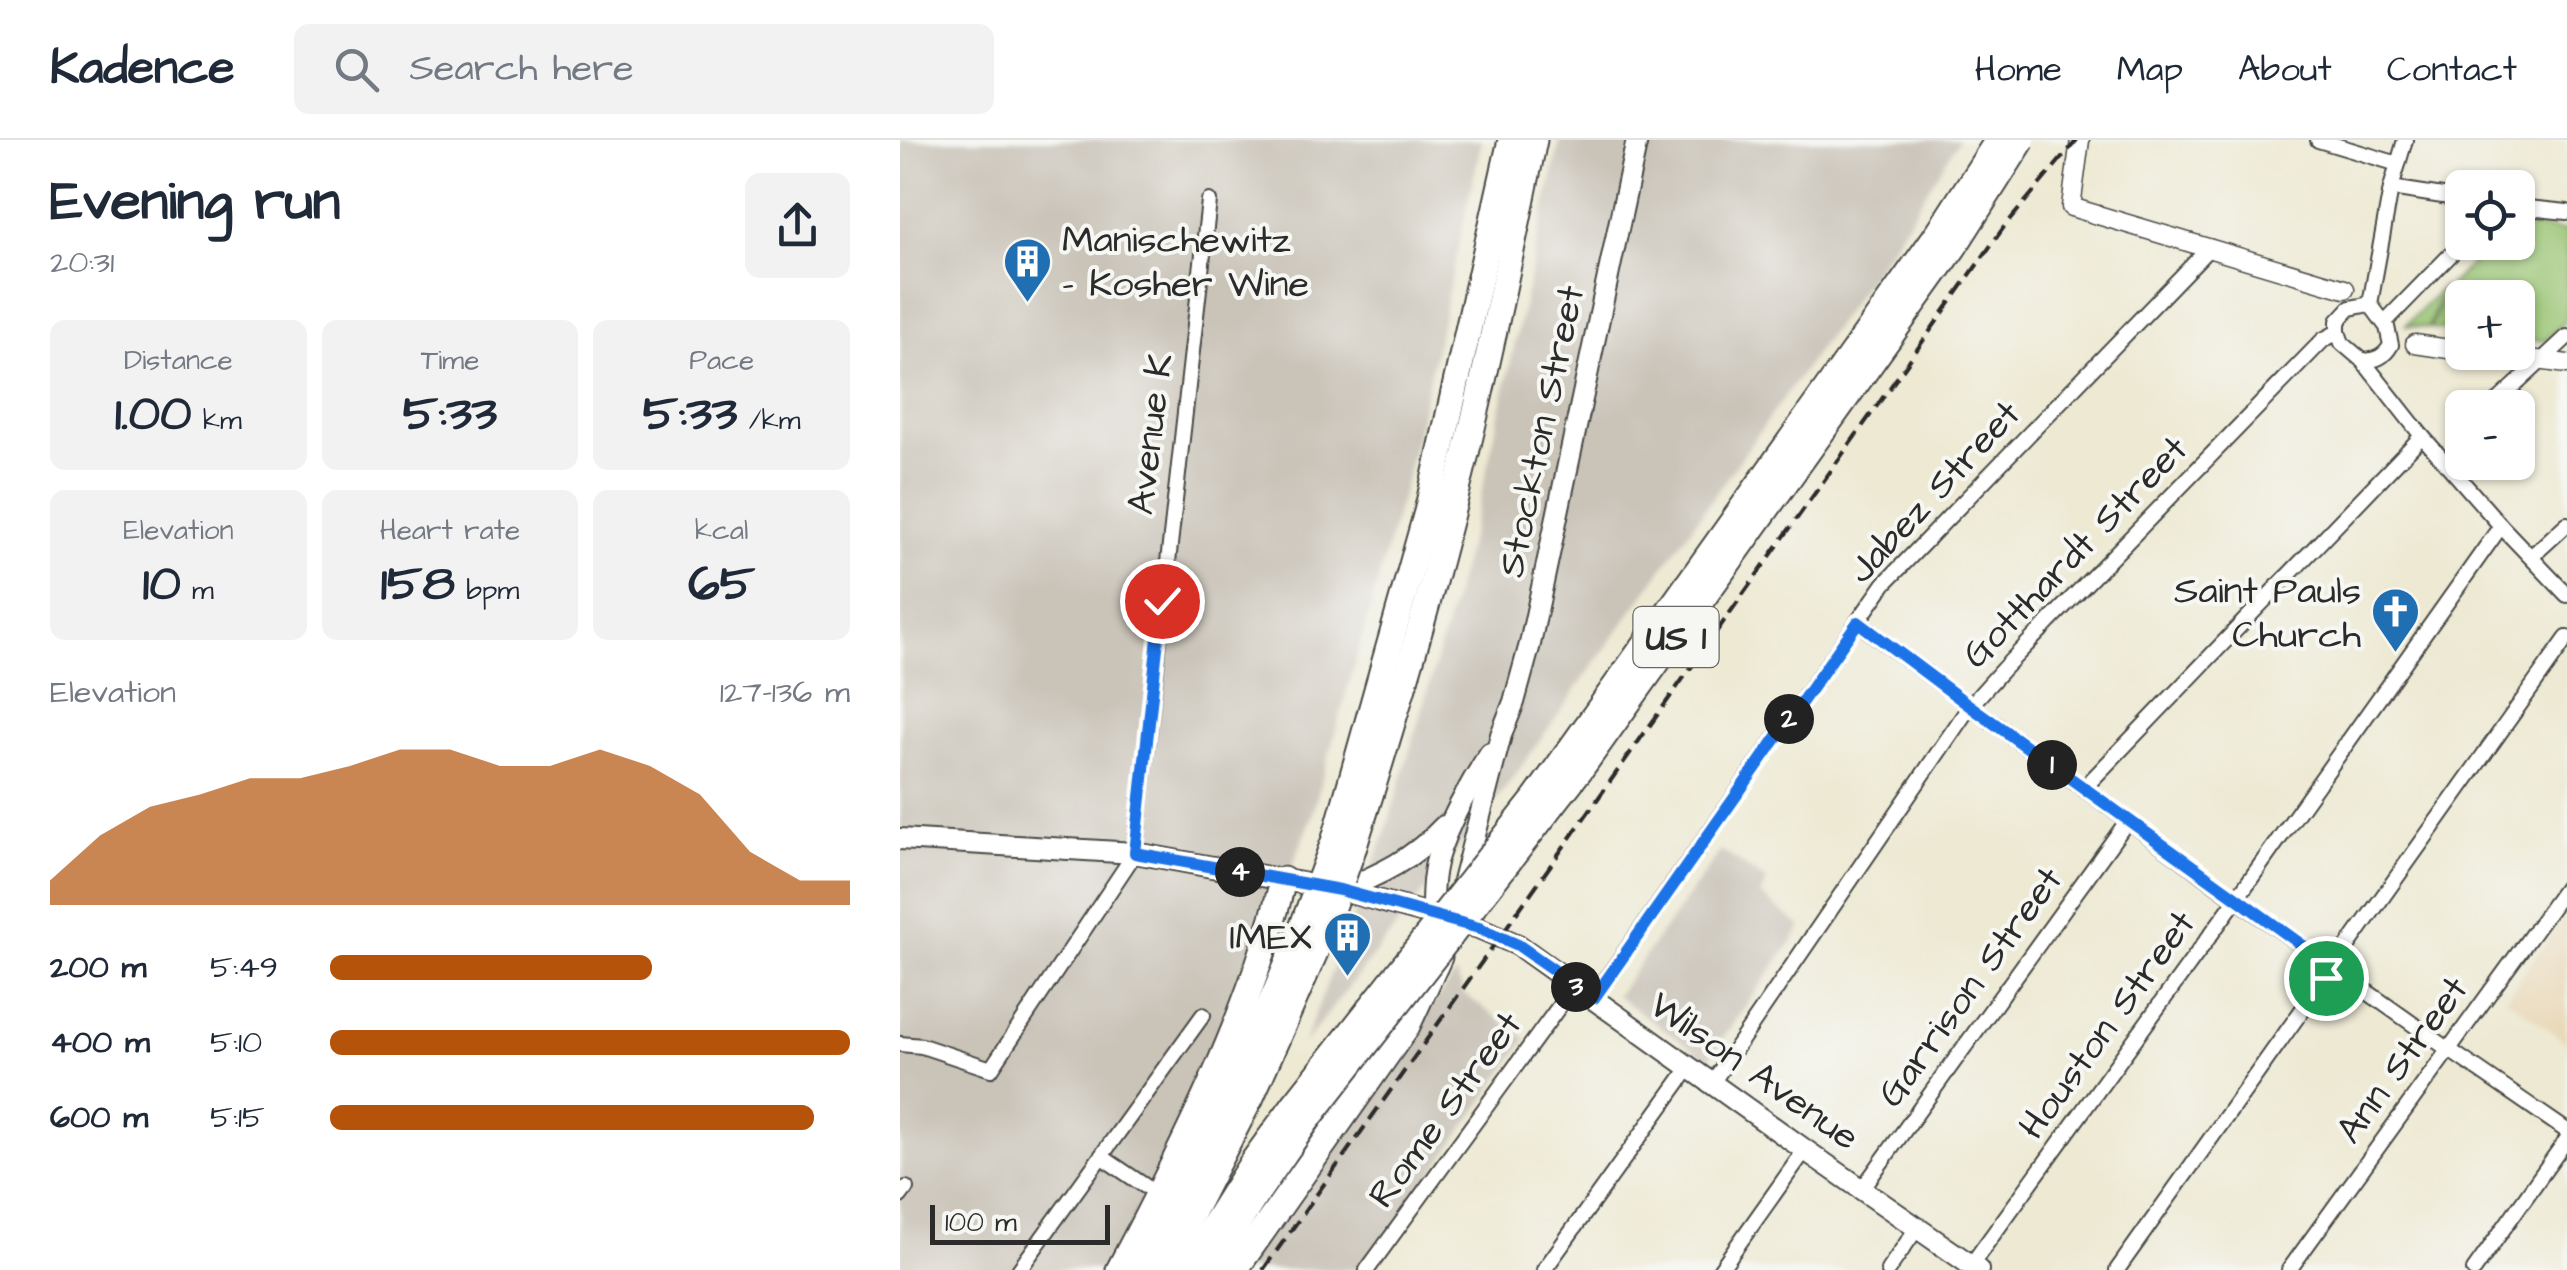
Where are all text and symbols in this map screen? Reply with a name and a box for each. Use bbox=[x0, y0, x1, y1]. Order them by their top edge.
search box bbox=[294, 24, 994, 114]
text: Kadence bbox=[50, 36, 234, 102]
icon: search bbox=[329, 42, 384, 97]
text: Search here bbox=[409, 43, 634, 95]
text: Home bbox=[1975, 45, 2062, 94]
text: Map bbox=[2117, 45, 2183, 94]
text: About bbox=[2238, 45, 2332, 94]
text: Contact bbox=[2387, 45, 2517, 94]
text: Evening run bbox=[50, 164, 340, 240]
map controls bbox=[2445, 170, 2535, 480]
button: locate bbox=[2445, 170, 2535, 260]
button: share bbox=[745, 173, 850, 278]
place label: Manischewitz - Kosher Wine bbox=[1062, 215, 1309, 311]
building icon: Manischewitz - Kosher Wine bbox=[1001, 235, 1053, 303]
text: 20:31 bbox=[50, 240, 114, 285]
button: + bbox=[2445, 280, 2535, 370]
street label: Stockton Street bbox=[1486, 281, 1598, 582]
text: Distance bbox=[124, 341, 233, 380]
text: Time bbox=[421, 341, 479, 380]
text: Pace bbox=[689, 341, 754, 380]
street label: Avenue K bbox=[1115, 351, 1187, 518]
text: 1.00 bbox=[115, 380, 191, 449]
text: 5:33 bbox=[403, 380, 497, 449]
text: 5:33 bbox=[643, 380, 738, 449]
street label: Jabez Street bbox=[1836, 390, 2033, 595]
button: − bbox=[2445, 390, 2535, 480]
text: km bbox=[191, 401, 242, 440]
text: /km bbox=[738, 401, 800, 440]
street label: Gotthardt Street bbox=[1951, 425, 2200, 680]
text: Elevation bbox=[123, 511, 233, 550]
text: Heart rate bbox=[380, 511, 520, 550]
text: kcal bbox=[695, 511, 748, 550]
text: 10 bbox=[143, 550, 181, 619]
text: 158 bbox=[381, 550, 455, 619]
text: 65 bbox=[688, 550, 755, 619]
pin bbox=[1120, 559, 1205, 644]
place label: Saint Pauls Church bbox=[2174, 566, 2361, 662]
text: m bbox=[181, 571, 214, 610]
text: bpm bbox=[455, 571, 519, 610]
icon: check bbox=[1135, 574, 1190, 629]
church icon: Saint Pauls Church bbox=[2370, 586, 2422, 654]
road number: US 1 bbox=[1634, 607, 1718, 667]
text: Elevation bbox=[50, 670, 176, 715]
text: 127–136 m bbox=[720, 670, 850, 715]
pin: 2 bbox=[1764, 694, 1814, 744]
text: 2 bbox=[1781, 699, 1797, 738]
pin: 1 bbox=[2027, 740, 2077, 790]
text: 1 bbox=[2050, 745, 2054, 784]
pin: 4 bbox=[1215, 847, 1265, 897]
text: 4 bbox=[1230, 852, 1250, 891]
street label: Garrison Street bbox=[1866, 857, 2075, 1118]
street label: Houston Street bbox=[2007, 900, 2208, 1150]
building icon: IMEX bbox=[1321, 910, 1373, 978]
place label: IMEX bbox=[1230, 912, 1312, 964]
pin bbox=[2284, 936, 2369, 1021]
text: 200 m bbox=[50, 945, 146, 990]
text: 5:49 bbox=[210, 945, 278, 990]
icon: arrive bbox=[2299, 951, 2354, 1006]
pin: 3 bbox=[1551, 962, 1601, 1012]
street label: Ann Street bbox=[2324, 966, 2481, 1154]
text: 3 bbox=[1569, 967, 1583, 1006]
street label: Wilson Avenue bbox=[1638, 980, 1869, 1163]
street label: Rome Street bbox=[1357, 1001, 1535, 1219]
text: 400 m bbox=[50, 1020, 150, 1065]
text: 5:10 bbox=[210, 1020, 262, 1065]
text: 600 m bbox=[50, 1095, 148, 1140]
text: 5:15 bbox=[210, 1095, 265, 1140]
scale bar bbox=[930, 1200, 1110, 1244]
text: 100 m bbox=[945, 1203, 1017, 1242]

